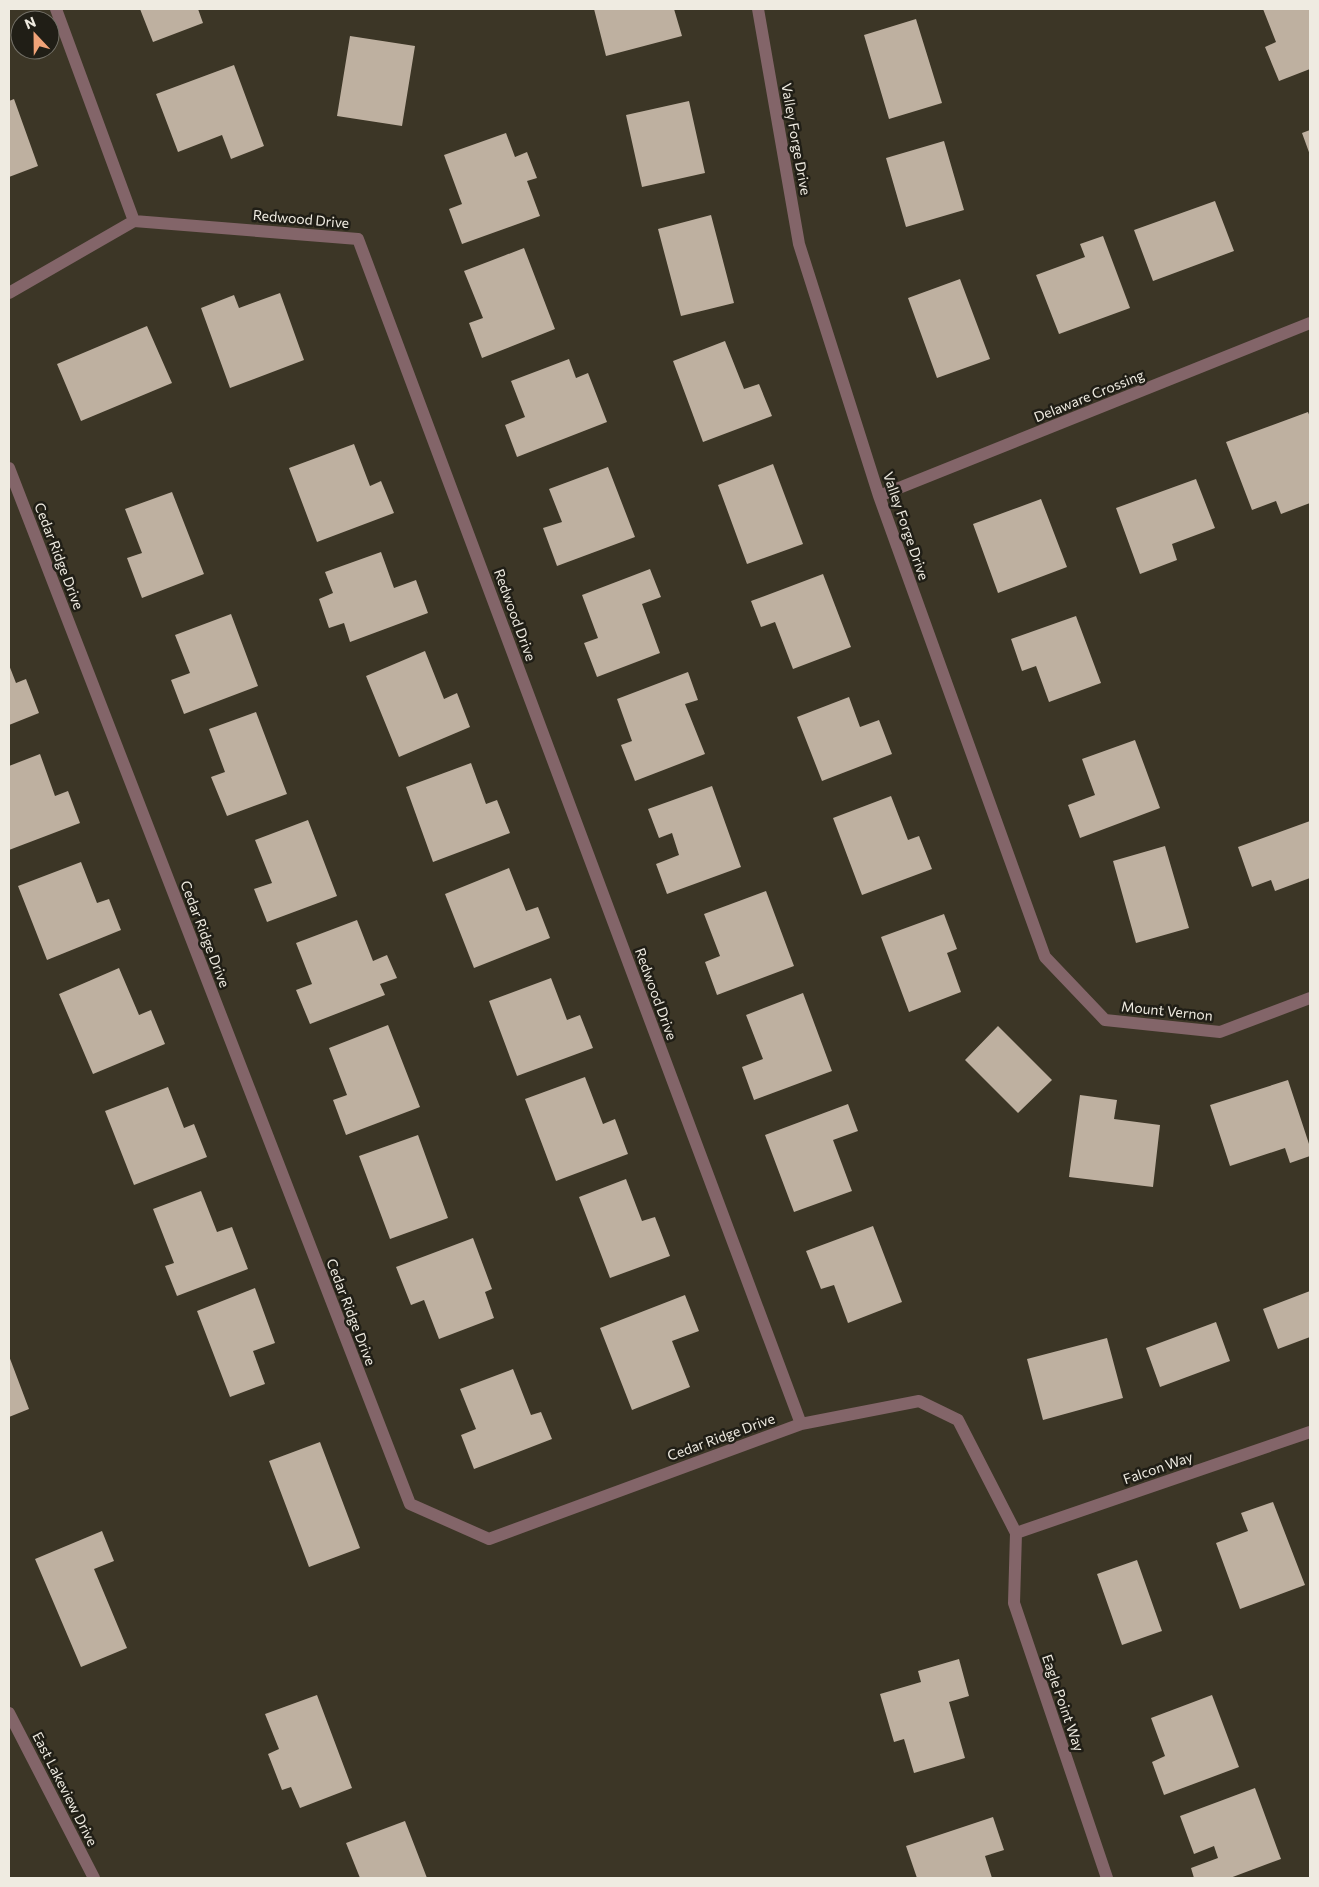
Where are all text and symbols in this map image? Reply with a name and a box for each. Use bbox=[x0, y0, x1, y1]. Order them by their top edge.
north arrow bbox=[10, 10, 60, 60]
text: N bbox=[22, 13, 38, 32]
street label: Valley Forge Drive bbox=[778, 82, 815, 196]
street label: Redwood Drive bbox=[252, 206, 350, 231]
street label: Delaware Crossing bbox=[1031, 366, 1147, 425]
street label: Valley Forge Drive bbox=[880, 469, 933, 582]
street label: Cedar Ridge Drive bbox=[31, 500, 88, 612]
street label: Redwood Drive bbox=[491, 567, 540, 663]
street label: Cedar Ridge Drive bbox=[177, 878, 234, 990]
street label: Redwood Drive bbox=[632, 946, 681, 1042]
street label: Mount Vernon bbox=[1120, 997, 1214, 1024]
street label: Cedar Ridge Drive bbox=[323, 1256, 380, 1368]
street label: Cedar Ridge Drive bbox=[665, 1409, 777, 1464]
street label: Falcon Way bbox=[1121, 1448, 1195, 1487]
street label: Eagle Point Way bbox=[1039, 1652, 1088, 1754]
street label: East Lakeview Drive bbox=[29, 1729, 102, 1849]

